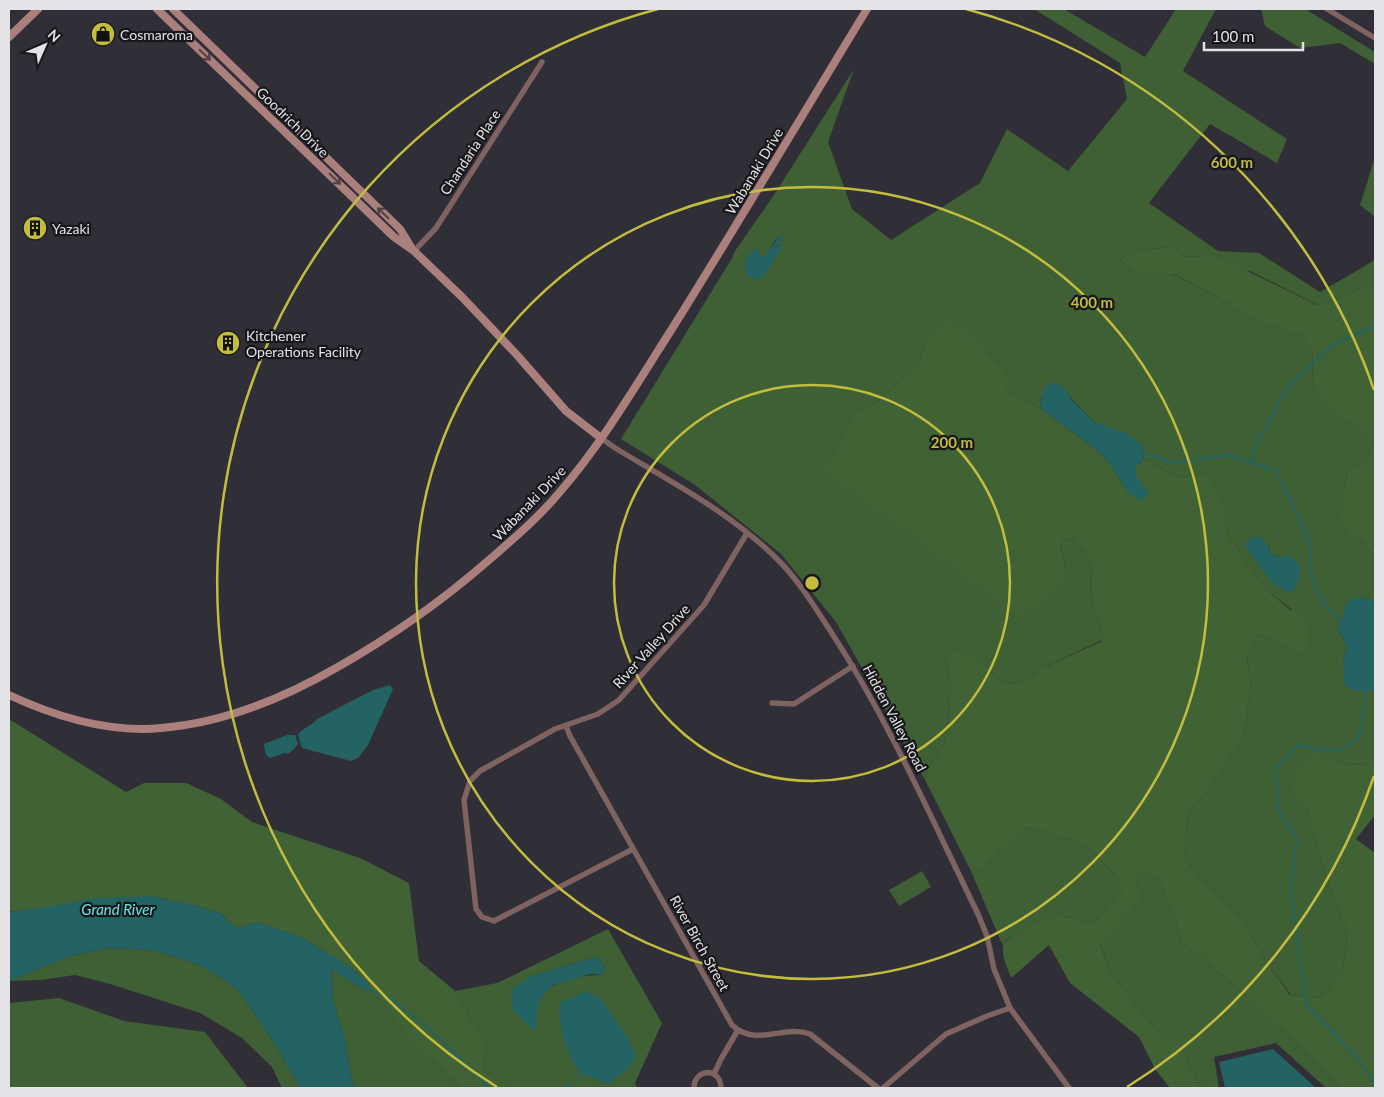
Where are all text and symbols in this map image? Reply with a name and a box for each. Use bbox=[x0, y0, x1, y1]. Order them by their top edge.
north arrow bbox=[20, 20, 70, 70]
scale bar bbox=[1204, 20, 1303, 52]
shop icon: Cosmaroma bbox=[90, 21, 116, 47]
text: N bbox=[45, 26, 64, 45]
place label: Cosmaroma bbox=[120, 26, 193, 43]
text: 100 m bbox=[1212, 27, 1254, 45]
one-way arrow bbox=[199, 49, 211, 61]
street label: Goodrich Drive bbox=[253, 83, 333, 161]
street label: Chandaria Place bbox=[436, 106, 504, 198]
street label: Wabanaki Drive bbox=[722, 125, 786, 217]
text: 600 m bbox=[1211, 153, 1253, 171]
one-way arrow bbox=[329, 173, 341, 185]
one-way arrow bbox=[377, 207, 390, 219]
building icon: Yazaki bbox=[22, 215, 48, 241]
place label: Yazaki bbox=[52, 220, 90, 237]
text: 400 m bbox=[1071, 293, 1113, 311]
place label: Kitchener Operations Facility bbox=[246, 327, 362, 360]
building icon: Kitchener Operations Facility bbox=[215, 330, 241, 356]
text: 200 m bbox=[931, 433, 973, 451]
street label: Wabanaki Drive bbox=[489, 462, 569, 544]
centre of rings bbox=[803, 574, 821, 592]
street label: River Valley Drive bbox=[609, 600, 693, 692]
street label: Hidden Valley Road bbox=[860, 662, 930, 774]
street label: River Birch Street bbox=[667, 892, 733, 994]
water label: Grand River bbox=[81, 900, 155, 918]

